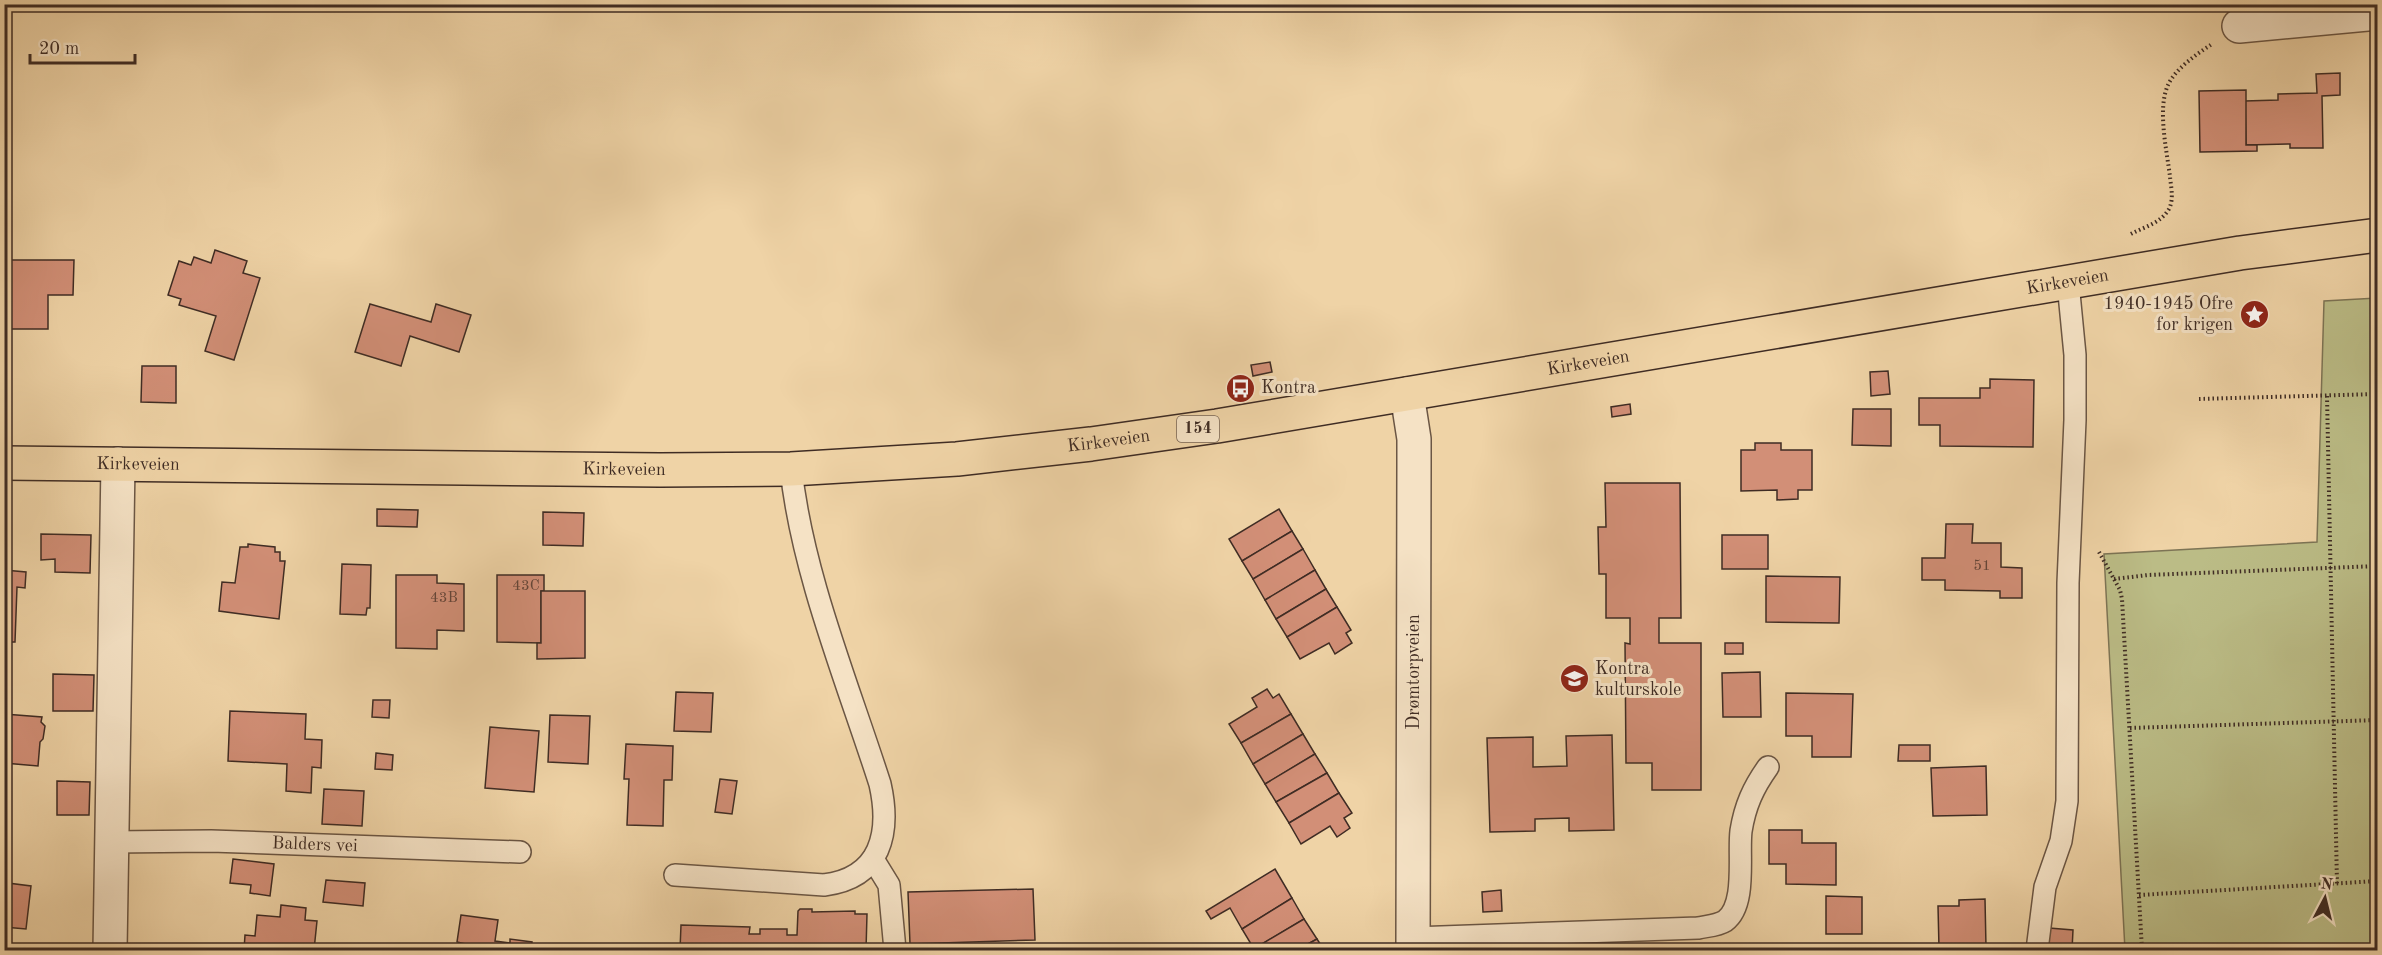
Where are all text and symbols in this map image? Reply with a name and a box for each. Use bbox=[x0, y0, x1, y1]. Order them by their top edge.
scale bar bbox=[30, 27, 135, 65]
text: 20 m bbox=[39, 40, 79, 58]
street label: Kirkeveien bbox=[2025, 266, 2110, 298]
place label: 1940-1945 Ofre for krigen bbox=[2104, 295, 2233, 334]
place icon: 1940-1945 Ofre for krigen bbox=[2238, 298, 2270, 330]
street label: Kirkeveien bbox=[1546, 347, 1631, 379]
bus stop icon: Kontra bbox=[1224, 372, 1256, 404]
place label: Kontra bbox=[1261, 379, 1316, 397]
road number: 154 bbox=[1177, 416, 1219, 442]
street label: Kirkeveien bbox=[1066, 427, 1151, 456]
street label: Kirkeveien bbox=[96, 455, 180, 474]
street label: Kirkeveien bbox=[582, 460, 666, 479]
house number: 51 bbox=[1973, 559, 1991, 574]
house number: 43C bbox=[512, 579, 540, 594]
house number: 43B bbox=[430, 591, 458, 606]
street label: Drømtorpveien bbox=[1405, 614, 1423, 730]
place label: Kontra kulturskole bbox=[1595, 660, 1681, 699]
school or university icon: Kontra kulturskole bbox=[1558, 663, 1590, 695]
street label: Balders vei bbox=[272, 834, 358, 855]
north arrow bbox=[2295, 868, 2355, 928]
text: N bbox=[2320, 876, 2334, 894]

